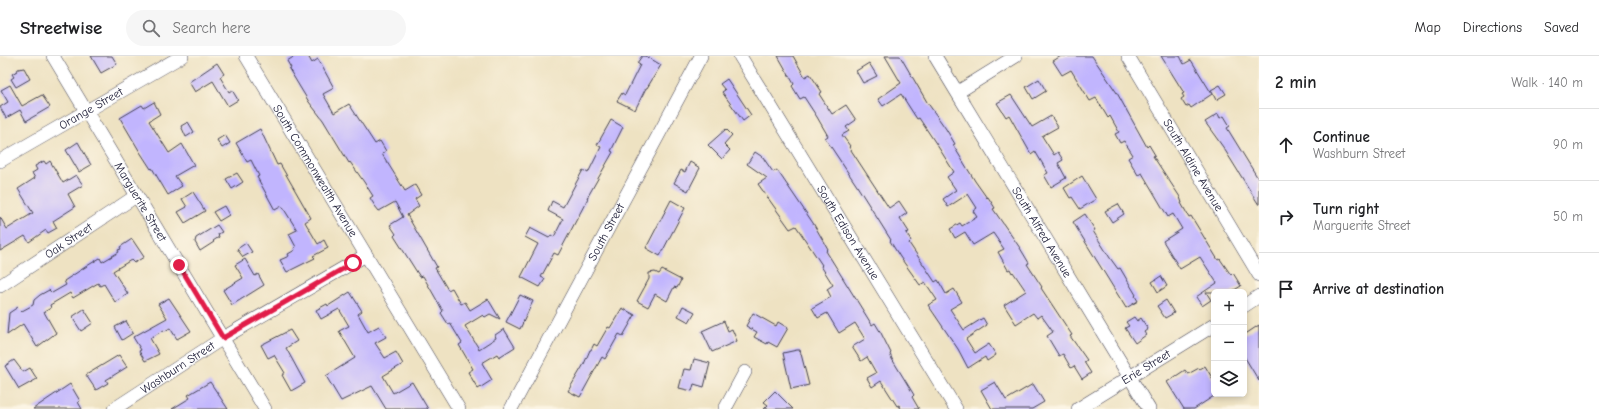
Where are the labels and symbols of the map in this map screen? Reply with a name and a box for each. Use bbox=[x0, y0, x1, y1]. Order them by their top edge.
street label: Orange Street bbox=[56, 84, 126, 132]
street label: South Commonwealth Avenue bbox=[270, 102, 360, 239]
street label: South Aldine Avenue bbox=[1160, 116, 1226, 214]
street label: Marguerite Street bbox=[111, 160, 170, 244]
street label: South Edison Avenue bbox=[814, 183, 882, 282]
street label: South Alfred Avenue bbox=[1009, 184, 1075, 280]
street label: South Street bbox=[585, 200, 628, 263]
street label: Oak Street bbox=[42, 220, 95, 261]
route start bbox=[344, 254, 362, 272]
route end bbox=[170, 256, 188, 274]
street label: Washburn Street bbox=[138, 338, 218, 397]
street label: Erie Street bbox=[1119, 346, 1174, 387]

